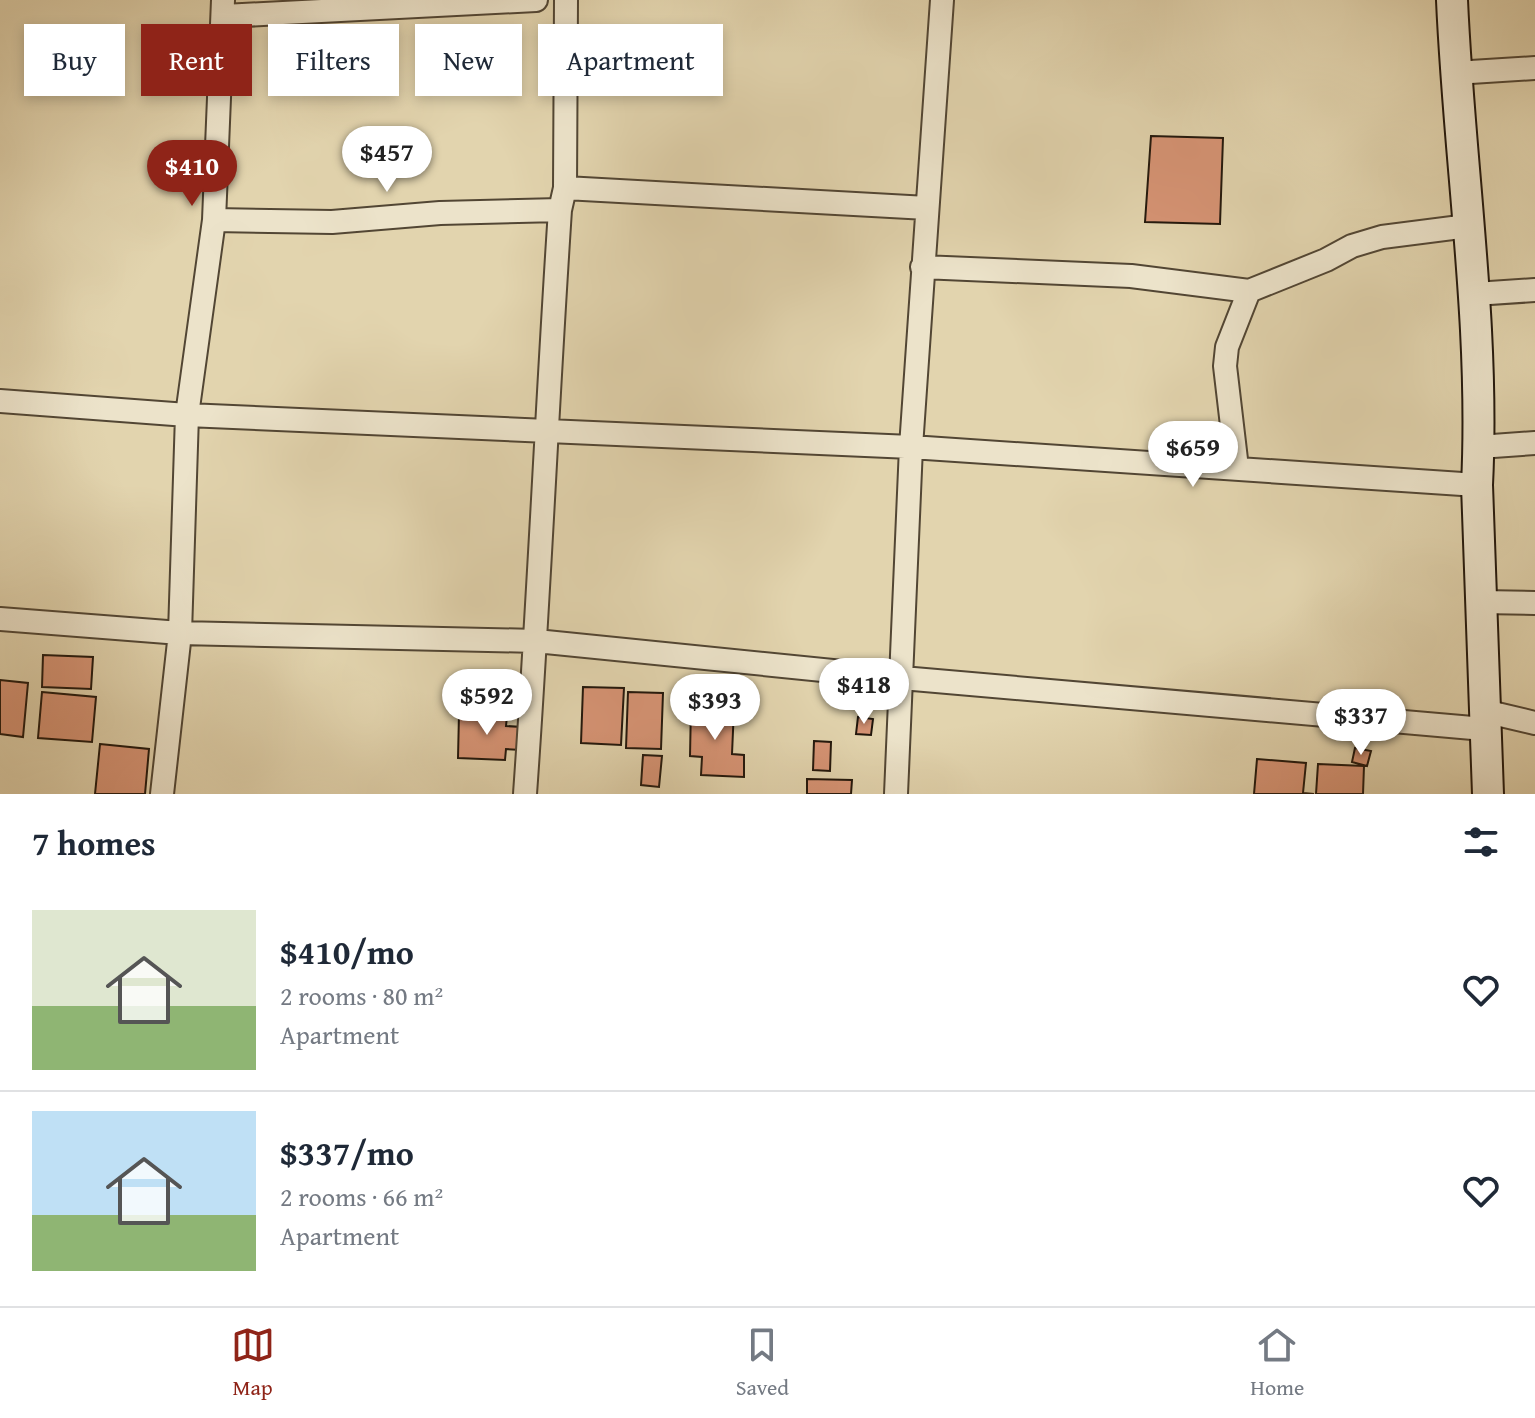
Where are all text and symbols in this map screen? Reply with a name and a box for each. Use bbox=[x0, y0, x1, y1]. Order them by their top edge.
chip: Buy bbox=[24, 24, 125, 96]
chip: Rent bbox=[141, 24, 252, 96]
chip: Filters bbox=[268, 24, 399, 96]
chip: New bbox=[415, 24, 522, 96]
chip: Apartment bbox=[538, 24, 723, 96]
pin: $457 bbox=[340, 126, 434, 194]
text: $457 bbox=[360, 132, 414, 171]
pin: $410 bbox=[145, 140, 239, 208]
text: $410 bbox=[165, 146, 219, 185]
pin: $659 bbox=[1146, 421, 1240, 489]
text: $659 bbox=[1166, 427, 1220, 466]
pin: $418 bbox=[817, 658, 911, 726]
text: $418 bbox=[837, 664, 891, 703]
pin: $592 bbox=[440, 669, 534, 737]
pin: $393 bbox=[668, 674, 762, 742]
text: $592 bbox=[460, 675, 514, 714]
text: $393 bbox=[688, 680, 742, 719]
pin: $337 bbox=[1314, 689, 1408, 757]
text: $337 bbox=[1334, 695, 1388, 734]
text: 7 homes bbox=[32, 818, 156, 867]
icon: filters bbox=[1459, 820, 1503, 864]
text: $410/mo bbox=[280, 927, 414, 976]
icon: home bbox=[96, 942, 192, 1038]
icon: heart bbox=[1459, 968, 1503, 1012]
text: 2 rooms · 80 m² bbox=[280, 976, 443, 1015]
text: Apartment bbox=[280, 1015, 399, 1054]
text: $337/mo bbox=[280, 1128, 414, 1177]
icon: home bbox=[96, 1143, 192, 1239]
icon: heart bbox=[1459, 1169, 1503, 1213]
text: 2 rooms · 66 m² bbox=[280, 1177, 443, 1216]
text: Apartment bbox=[280, 1216, 399, 1255]
tab: Map bbox=[231, 1323, 275, 1403]
tab: Saved bbox=[736, 1323, 789, 1403]
tab: Home bbox=[1250, 1323, 1304, 1403]

